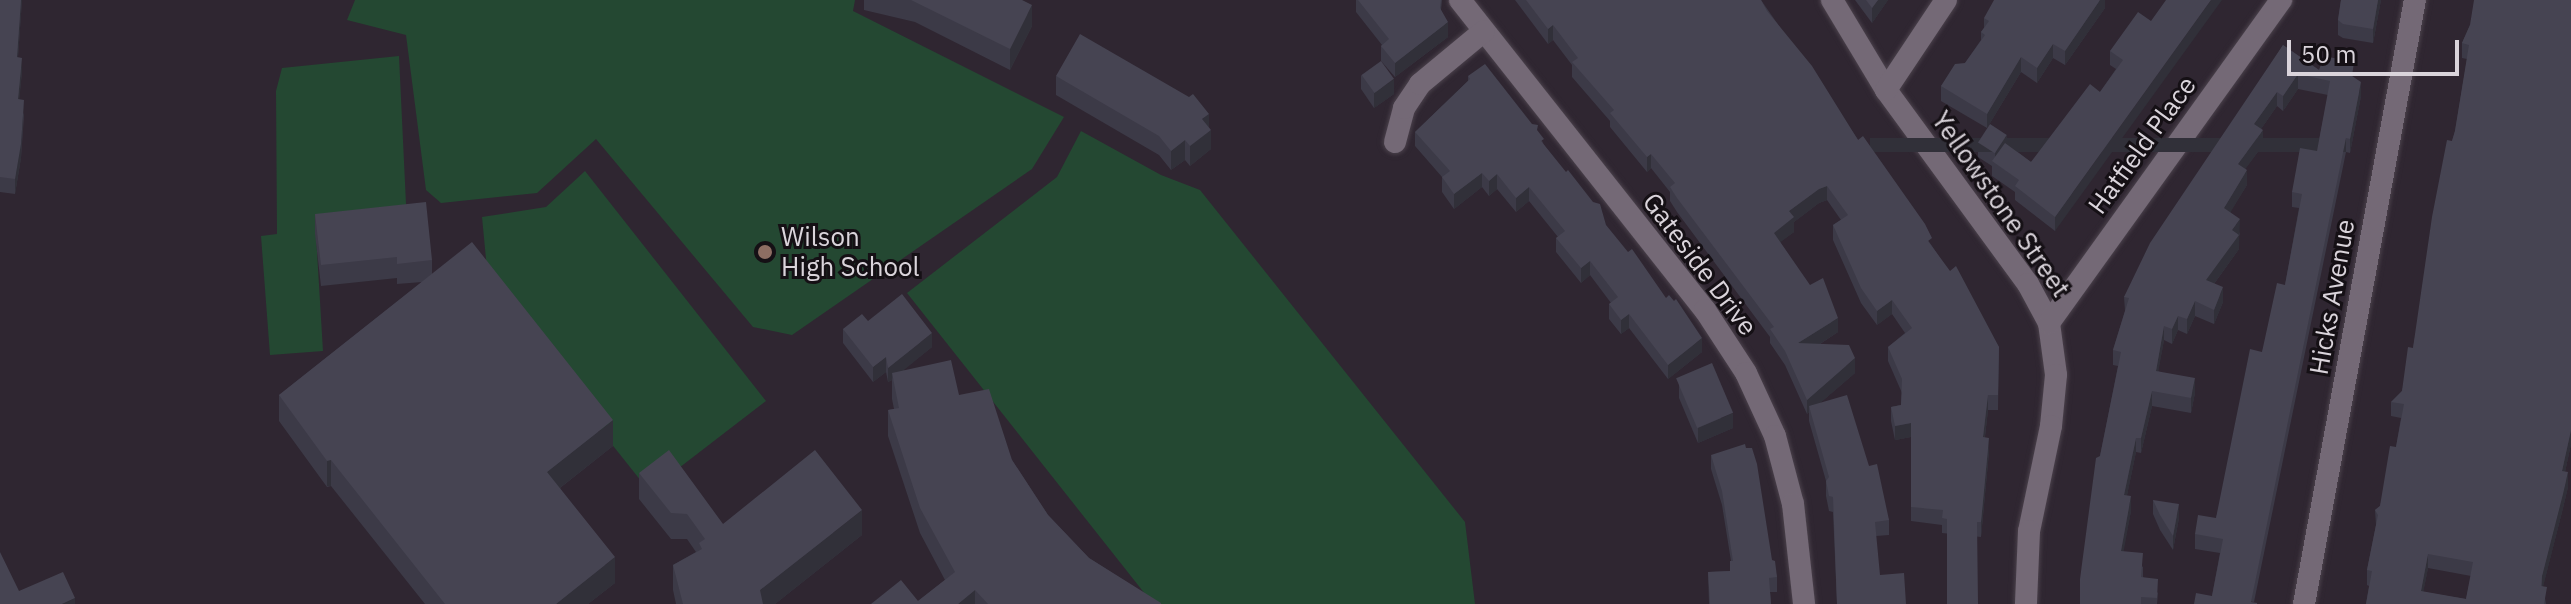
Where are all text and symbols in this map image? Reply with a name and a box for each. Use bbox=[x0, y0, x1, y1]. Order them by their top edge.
scale bar bbox=[2291, 24, 2463, 74]
text: 50 m bbox=[2301, 38, 2356, 70]
street label: Hatfield Place bbox=[2082, 70, 2202, 220]
street label: Yellowstone Street bbox=[1925, 105, 2077, 303]
street label: Gateside Drive bbox=[1636, 187, 1764, 341]
street label: Hicks Avenue bbox=[2303, 217, 2361, 377]
place label: Wilson High School bbox=[781, 221, 920, 282]
marker: Wilson High School bbox=[756, 243, 774, 261]

